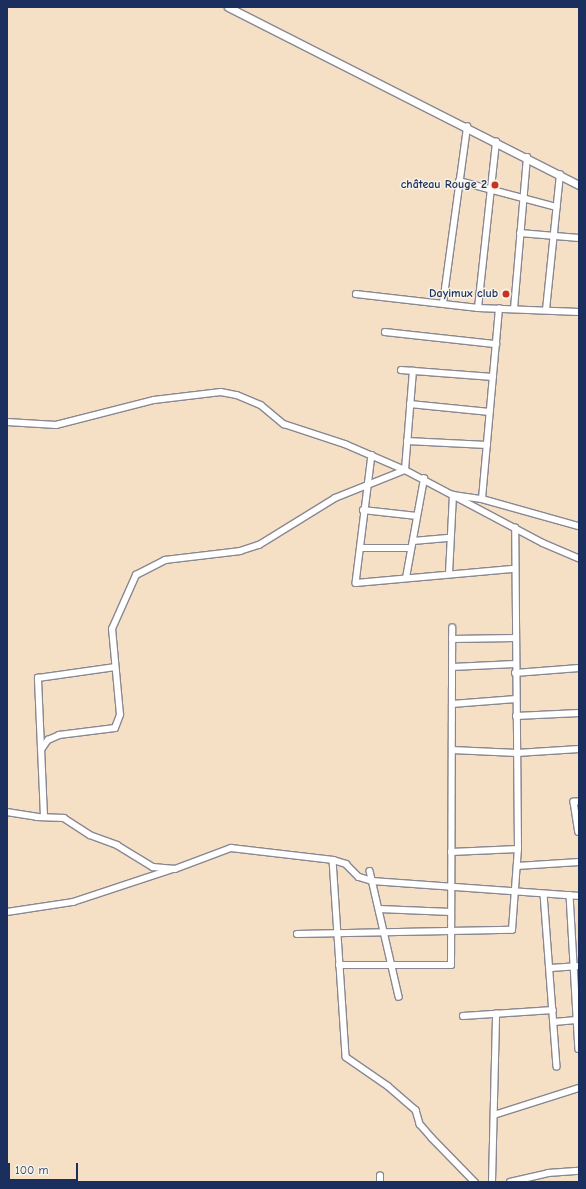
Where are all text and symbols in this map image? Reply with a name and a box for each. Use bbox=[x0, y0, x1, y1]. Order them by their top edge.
place label: château Rouge 2 bbox=[401, 178, 487, 192]
marker: château Rouge 2 bbox=[490, 180, 500, 190]
place label: Dayimux club bbox=[429, 287, 498, 301]
marker: Dayimux club bbox=[501, 289, 511, 299]
scale bar bbox=[10, 1155, 80, 1181]
text: 100 m bbox=[15, 1163, 48, 1177]

